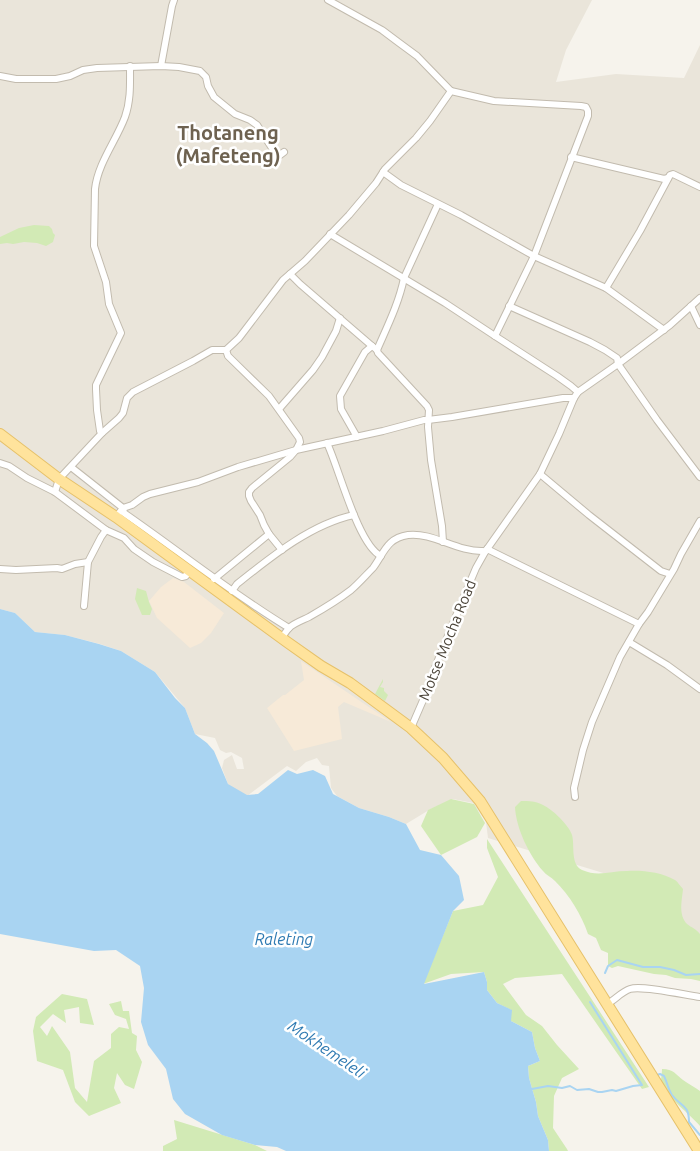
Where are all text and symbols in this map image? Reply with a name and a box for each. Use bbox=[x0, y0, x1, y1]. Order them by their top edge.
district label: Thotaneng (Mafeteng) bbox=[175, 121, 281, 167]
street label: Motse Mocha Road bbox=[415, 577, 479, 703]
water label: Raleting bbox=[255, 930, 314, 948]
water label: Mokhemeleli bbox=[285, 1016, 370, 1082]

